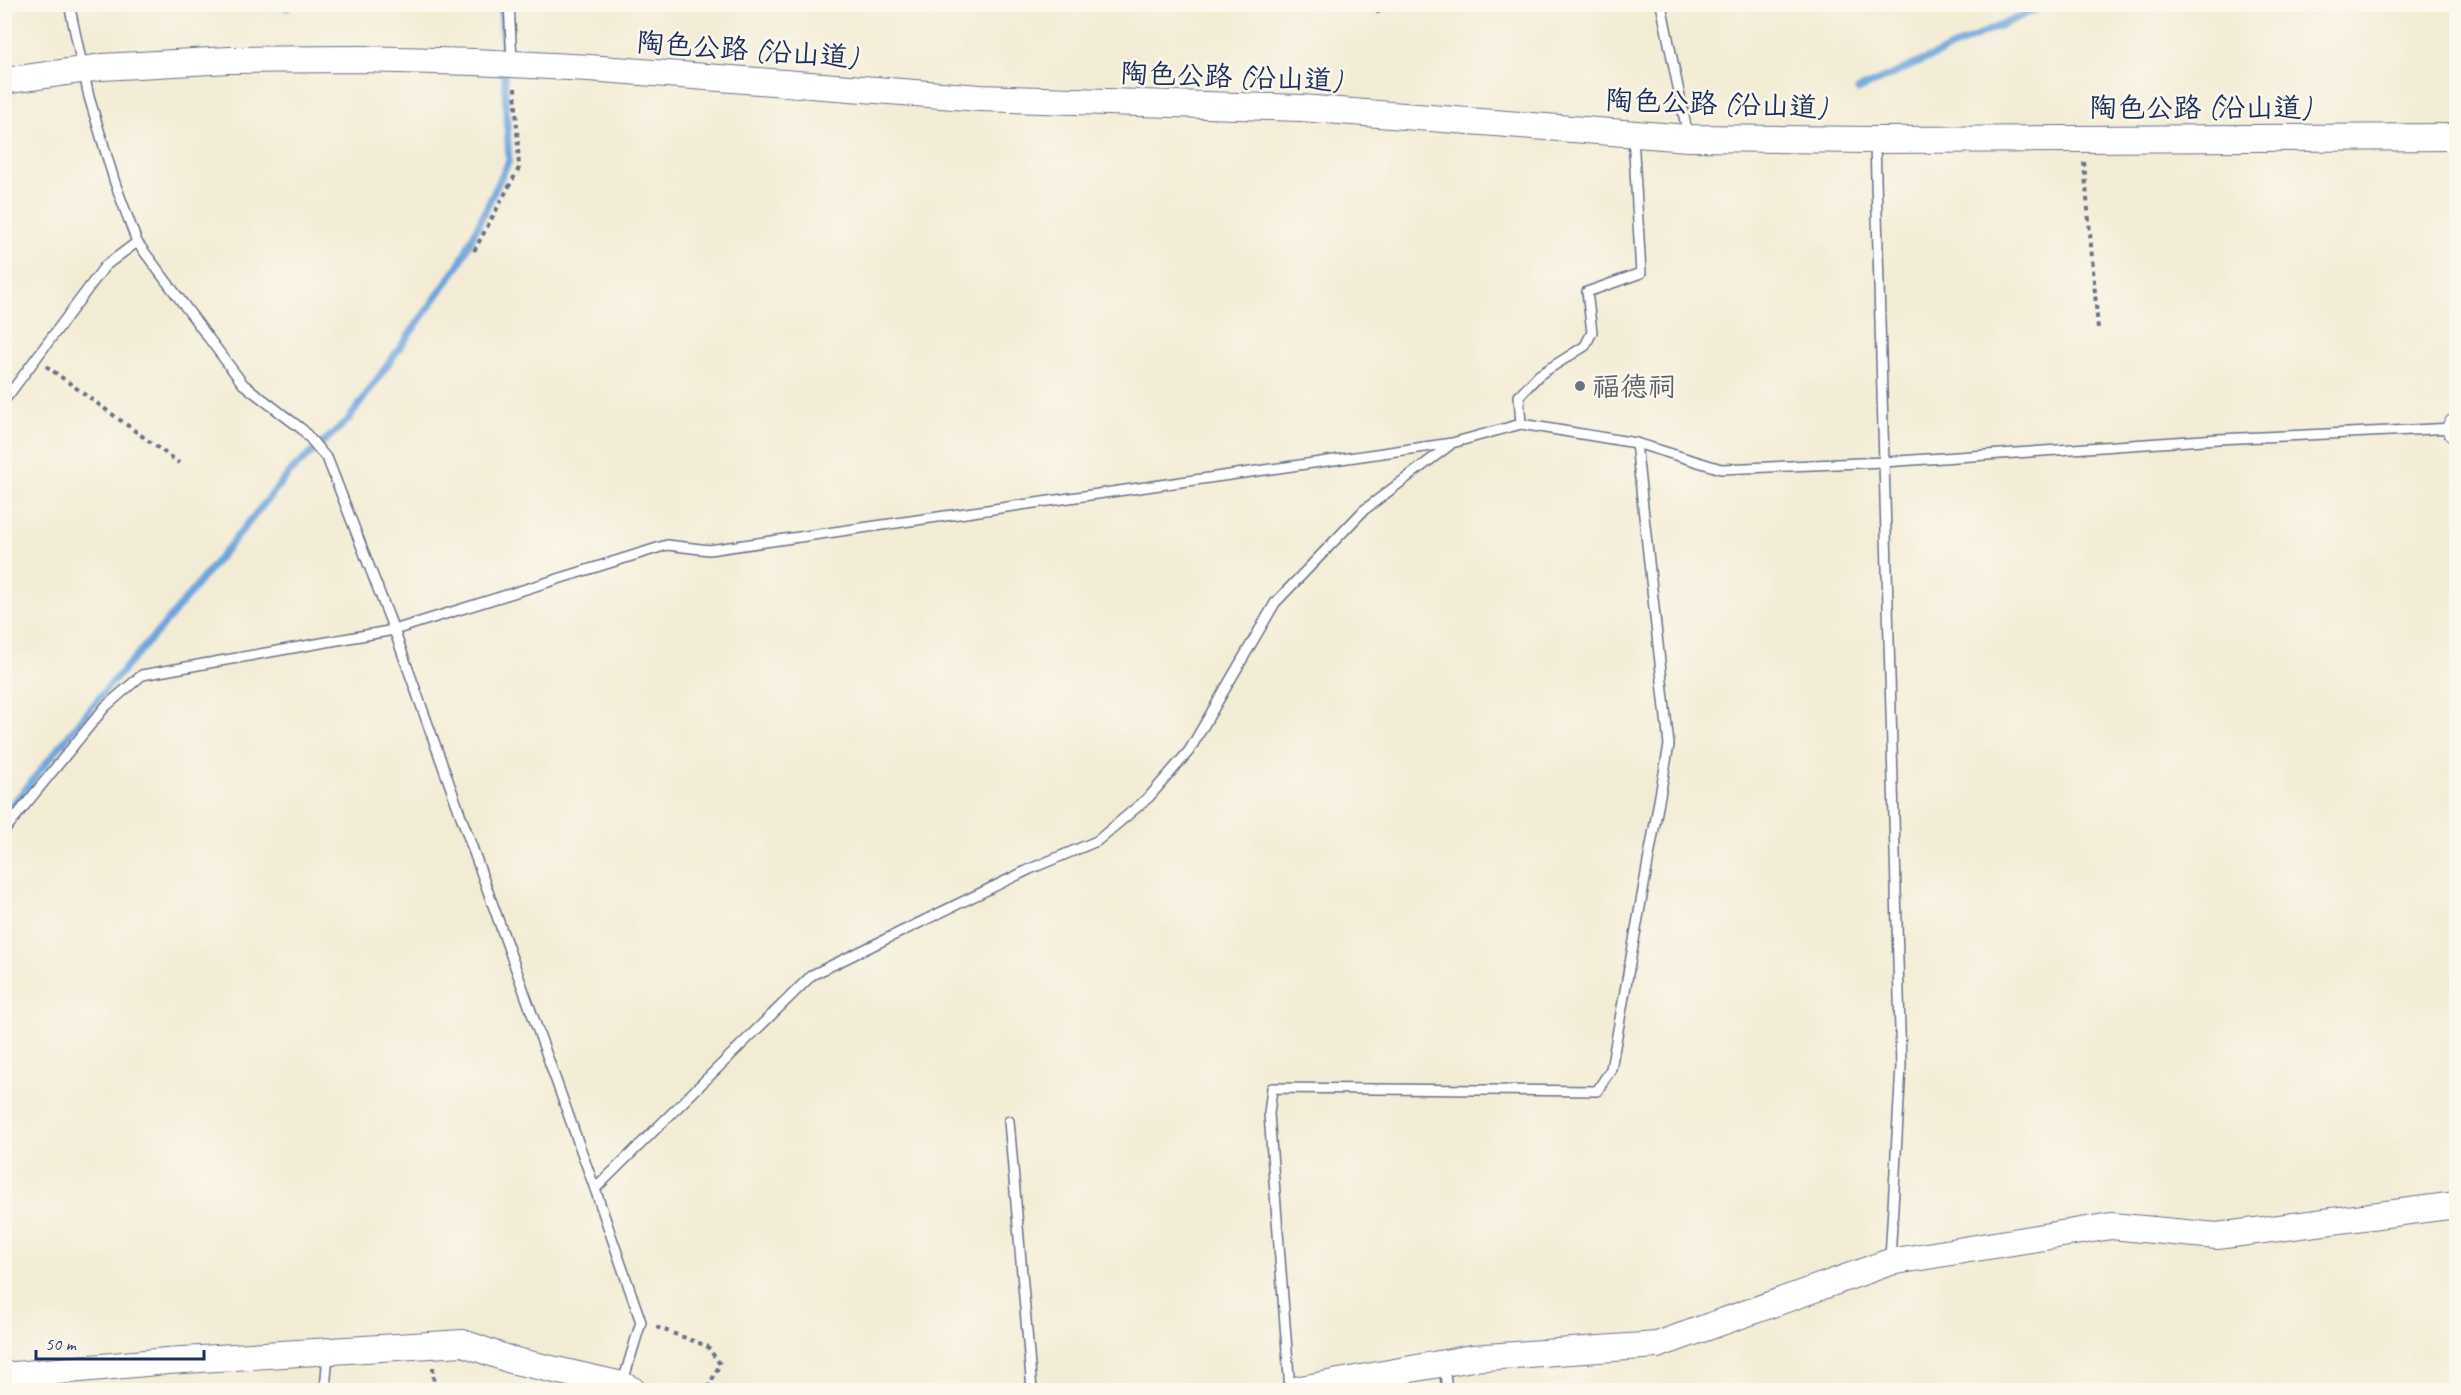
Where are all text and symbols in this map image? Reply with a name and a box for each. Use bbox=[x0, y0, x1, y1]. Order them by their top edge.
street label: 陶色公路 (沿山道) bbox=[635, 24, 860, 75]
street label: 陶色公路 (沿山道) bbox=[1120, 55, 1344, 98]
street label: 陶色公路 (沿山道) bbox=[1605, 82, 1829, 125]
street label: 陶色公路 (沿山道) bbox=[2089, 90, 2312, 125]
place label: 福德祠 bbox=[1592, 369, 1676, 404]
marker: 福德祠 bbox=[1573, 379, 1587, 393]
scale bar bbox=[36, 1323, 204, 1361]
text: 50 m bbox=[45, 1333, 78, 1355]

